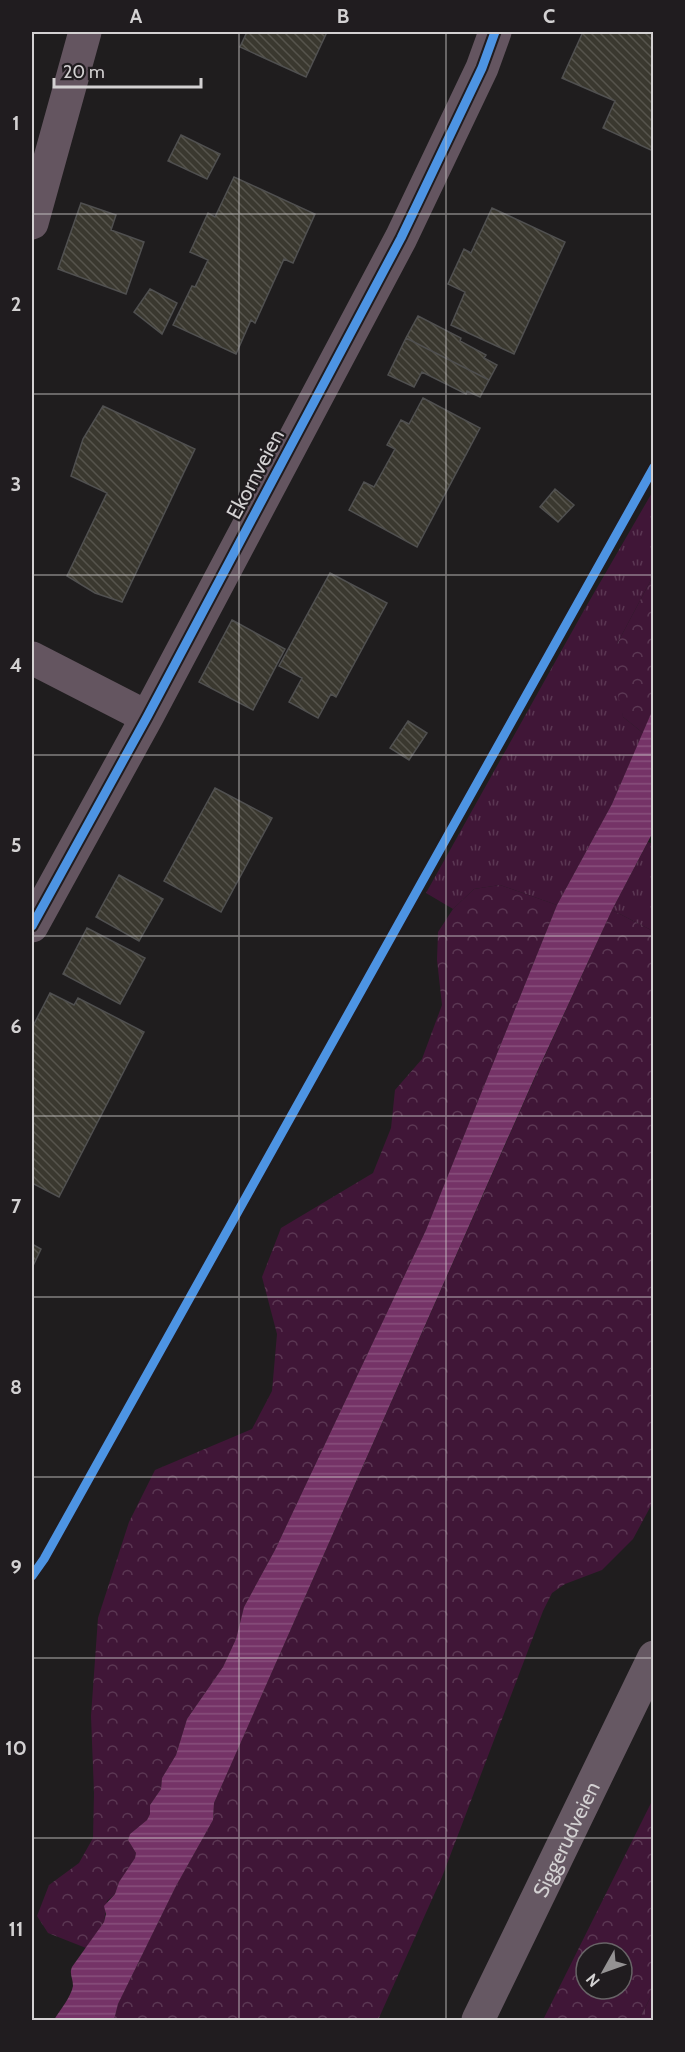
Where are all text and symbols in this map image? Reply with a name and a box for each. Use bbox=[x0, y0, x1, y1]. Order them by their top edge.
text: A bbox=[130, 4, 143, 28]
text: B bbox=[337, 4, 349, 28]
text: C bbox=[543, 4, 555, 28]
scale bar bbox=[54, 51, 201, 89]
text: 20 m bbox=[63, 61, 105, 83]
text: 1 bbox=[12, 111, 20, 135]
text: 2 bbox=[11, 292, 21, 316]
street label: Ekornveien bbox=[221, 425, 289, 523]
text: 3 bbox=[11, 472, 21, 496]
text: 4 bbox=[10, 653, 22, 677]
text: 5 bbox=[11, 833, 21, 857]
text: 6 bbox=[10, 1014, 22, 1038]
text: 7 bbox=[11, 1194, 22, 1218]
text: 8 bbox=[10, 1375, 22, 1399]
text: 9 bbox=[10, 1555, 22, 1579]
text: 10 bbox=[5, 1736, 27, 1760]
street label: Siggerudveien bbox=[527, 1777, 604, 1901]
text: 11 bbox=[9, 1917, 23, 1941]
north arrow bbox=[574, 1941, 634, 2001]
text: N bbox=[582, 1970, 604, 1991]

